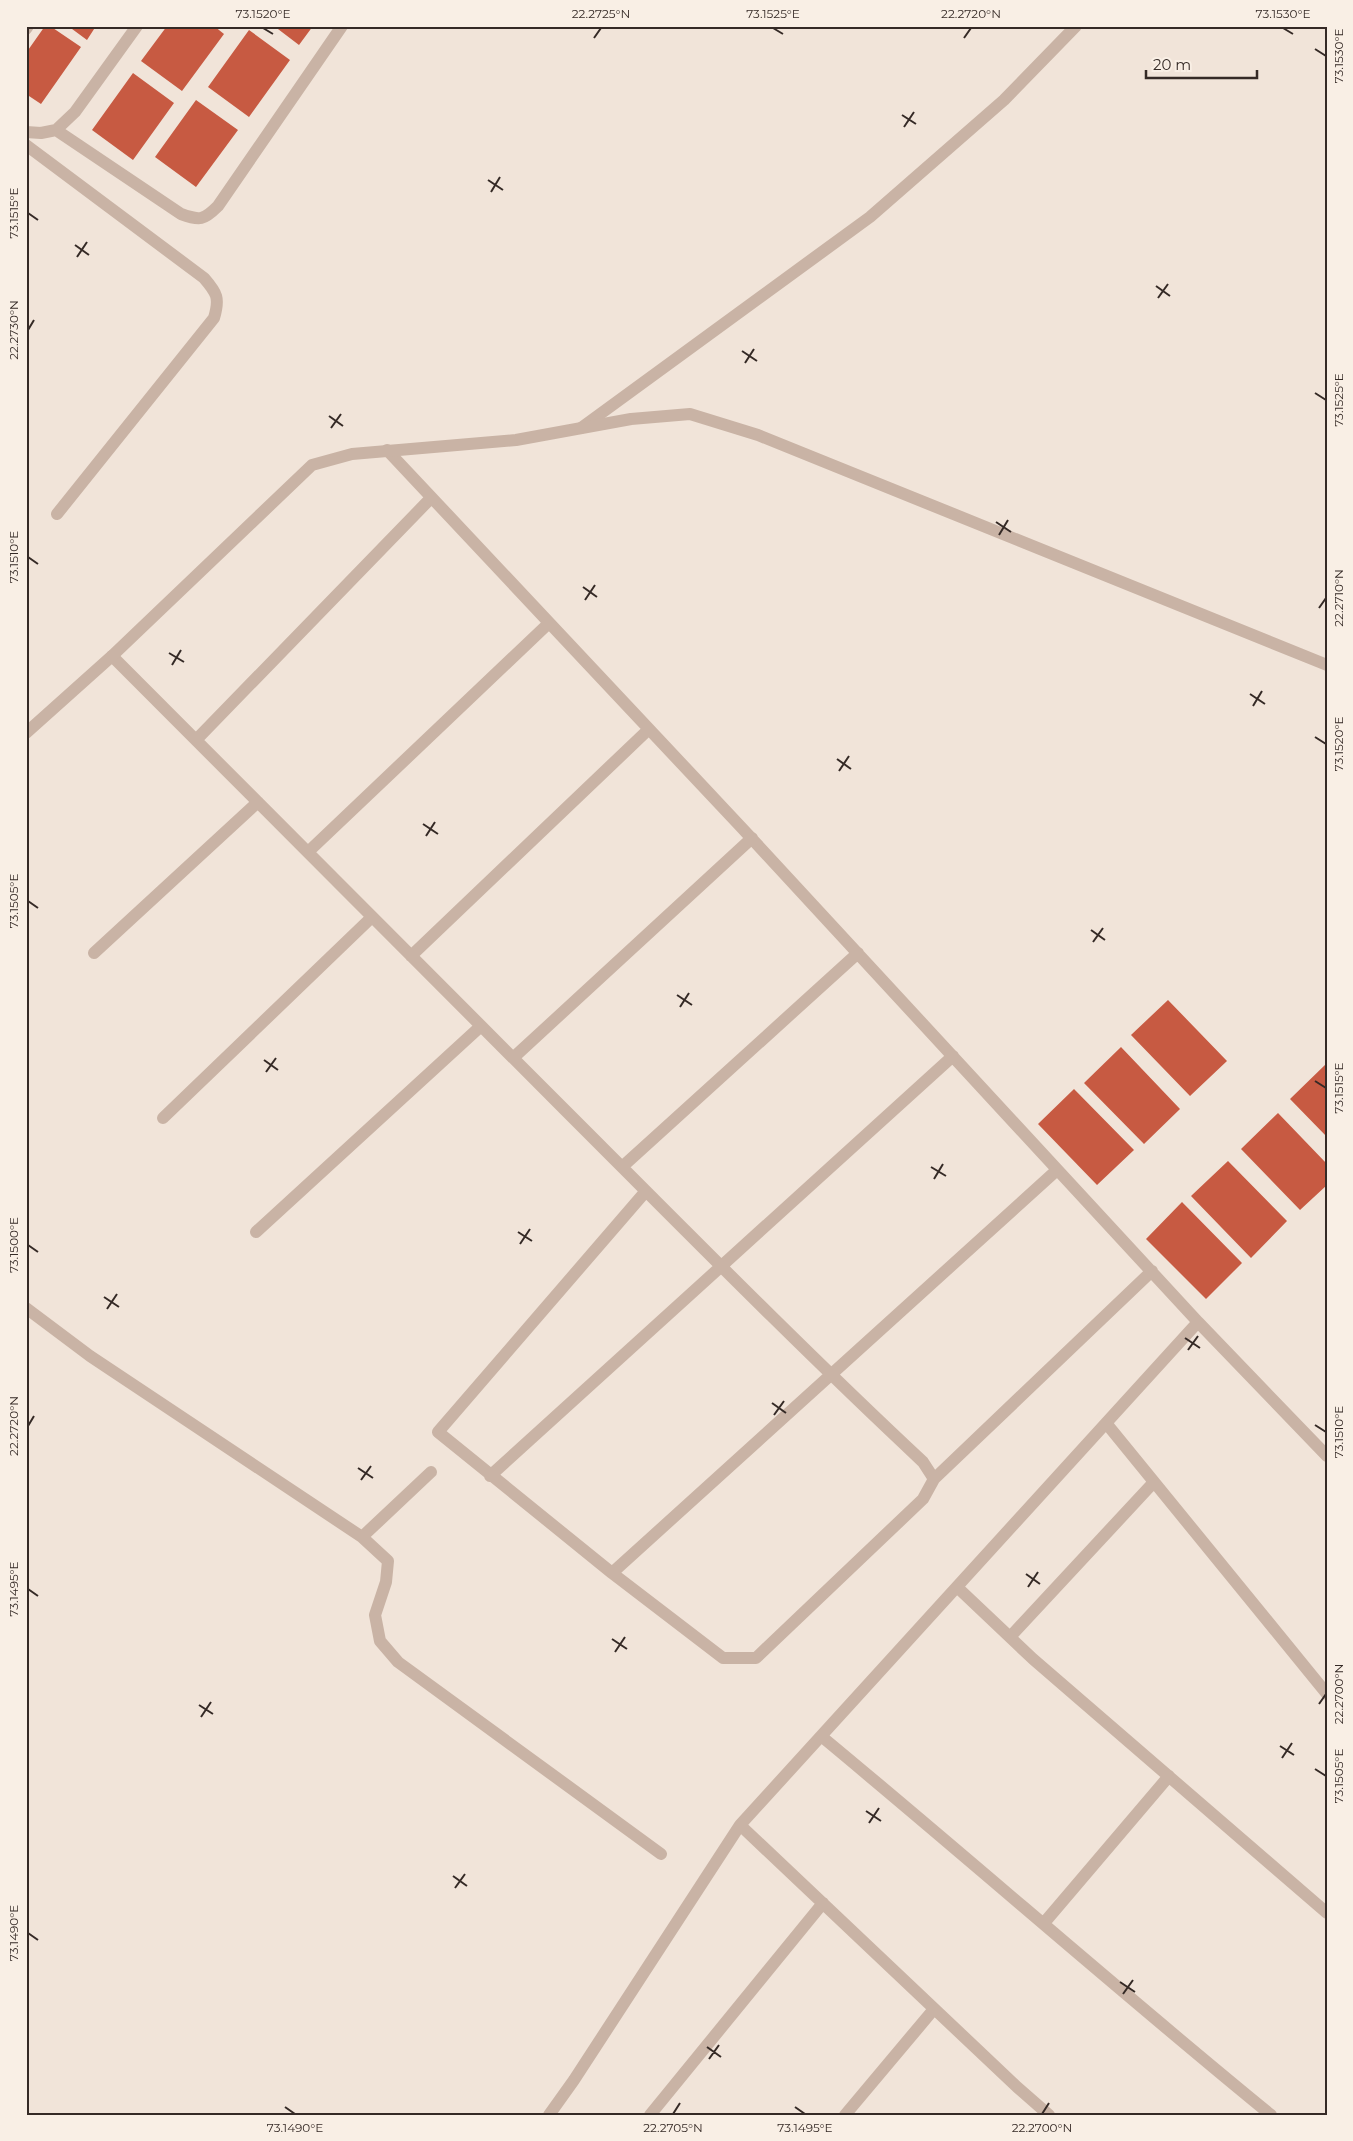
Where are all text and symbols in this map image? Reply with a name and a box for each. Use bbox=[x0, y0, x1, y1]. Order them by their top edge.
text: 73.1520°E bbox=[235, 6, 291, 21]
text: 22.2725°N bbox=[572, 6, 630, 21]
text: 73.1525°E bbox=[746, 6, 800, 21]
text: 22.2720°N bbox=[941, 6, 1001, 21]
text: 73.1530°E bbox=[1256, 6, 1311, 21]
text: 73.1530°E bbox=[1331, 29, 1346, 84]
scale bar bbox=[1146, 48, 1257, 80]
text: 20 m bbox=[1153, 55, 1191, 74]
text: 73.1515°E bbox=[6, 187, 21, 239]
text: 22.2730°N bbox=[6, 300, 21, 360]
text: 73.1525°E bbox=[1331, 373, 1346, 427]
text: 73.1510°E bbox=[6, 531, 21, 583]
text: 22.2710°N bbox=[1331, 569, 1346, 627]
text: 73.1520°E bbox=[1331, 716, 1346, 772]
text: 73.1505°E bbox=[6, 874, 21, 928]
text: 73.1515°E bbox=[1331, 1062, 1346, 1114]
text: 73.1500°E bbox=[6, 1217, 21, 1273]
text: 22.2720°N bbox=[6, 1396, 21, 1456]
text: 73.1510°E bbox=[1331, 1406, 1346, 1458]
text: 73.1495°E bbox=[6, 1561, 21, 1617]
text: 22.2700°N bbox=[1331, 1664, 1346, 1724]
text: 73.1505°E bbox=[1331, 1749, 1346, 1803]
text: 73.1490°E bbox=[6, 1905, 21, 1961]
text: 73.1490°E bbox=[267, 2120, 323, 2135]
text: 22.2705°N bbox=[643, 2120, 703, 2135]
text: 73.1495°E bbox=[777, 2120, 833, 2135]
text: 22.2700°N bbox=[1012, 2120, 1072, 2135]

